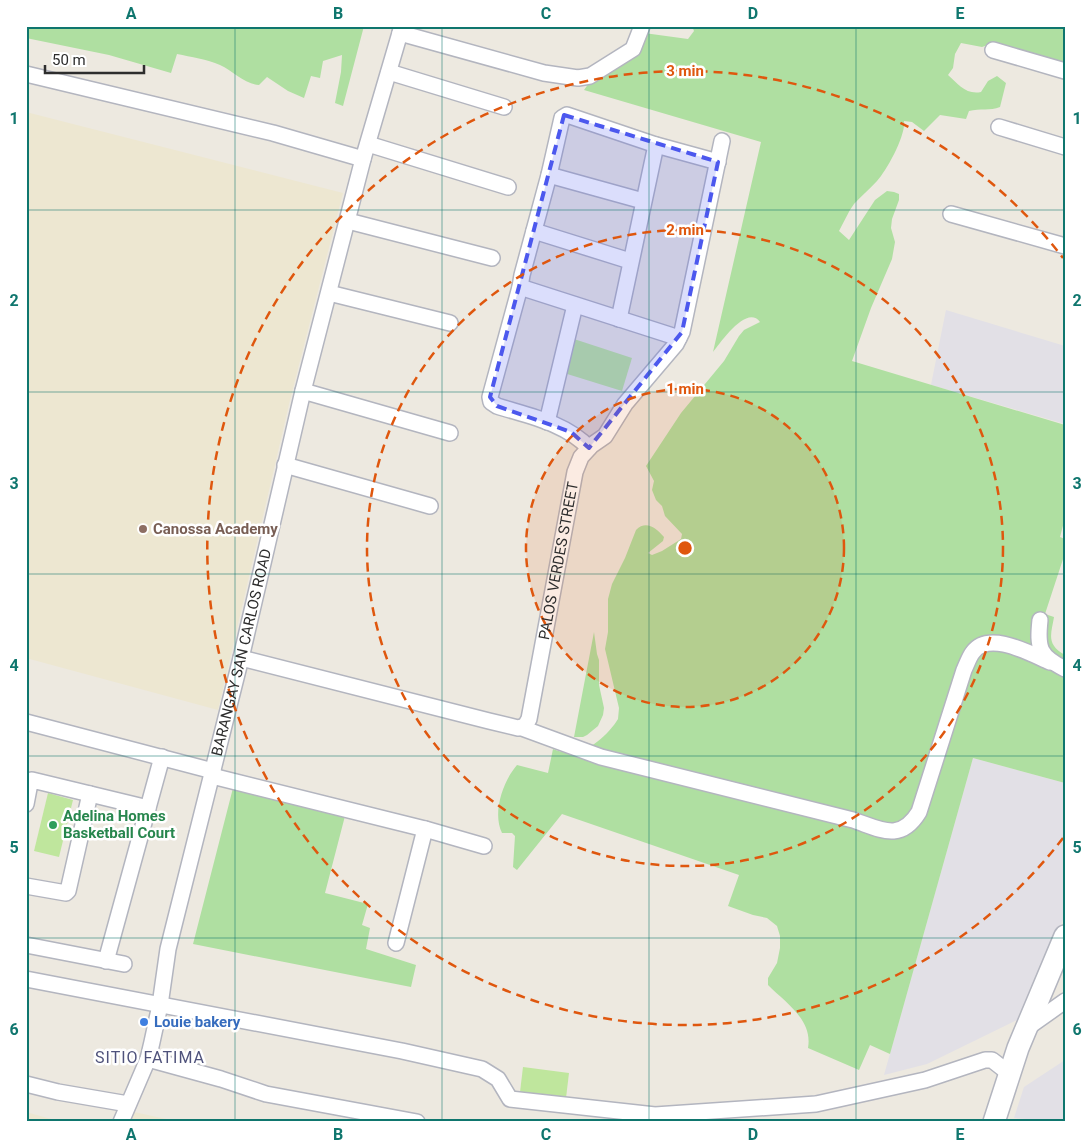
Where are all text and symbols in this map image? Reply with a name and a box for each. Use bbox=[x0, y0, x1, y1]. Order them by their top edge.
text: A bbox=[126, 4, 137, 23]
text: B bbox=[333, 4, 343, 23]
text: C bbox=[541, 4, 551, 23]
text: D bbox=[748, 4, 758, 23]
text: E bbox=[956, 4, 965, 23]
scale bar bbox=[45, 42, 144, 74]
text: 50 m bbox=[52, 51, 86, 69]
text: 3 min bbox=[666, 62, 704, 80]
text: 1 bbox=[9, 109, 19, 128]
text: 1 bbox=[1072, 109, 1082, 128]
text: 2 min bbox=[666, 221, 704, 239]
text: 2 bbox=[9, 291, 19, 310]
text: 2 bbox=[1072, 291, 1082, 310]
text: 1 min bbox=[666, 380, 704, 398]
text: 3 bbox=[9, 474, 19, 493]
text: 3 bbox=[1072, 474, 1082, 493]
street label: PALOS VERDES STREET bbox=[535, 480, 582, 641]
place label: Canossa Academy bbox=[153, 520, 278, 538]
marker: Canossa Academy bbox=[137, 523, 149, 535]
centre of rings bbox=[676, 539, 694, 557]
street label: BARANGAY SAN CARLOS ROAD bbox=[208, 547, 275, 758]
text: 4 bbox=[9, 656, 19, 675]
text: 4 bbox=[1072, 656, 1082, 675]
place label: Adelina Homes Basketball Court bbox=[63, 807, 175, 842]
marker: Adelina Homes Basketball Court bbox=[47, 819, 59, 831]
text: 5 bbox=[9, 838, 19, 857]
text: 5 bbox=[1072, 838, 1082, 857]
place label: Louie bakery bbox=[154, 1013, 241, 1031]
marker: Louie bakery bbox=[138, 1016, 150, 1028]
text: 6 bbox=[9, 1020, 19, 1039]
text: 6 bbox=[1072, 1020, 1082, 1039]
district label: SITIO FATIMA bbox=[95, 1048, 205, 1067]
text: A bbox=[126, 1125, 137, 1144]
text: B bbox=[333, 1125, 343, 1144]
text: C bbox=[541, 1125, 551, 1144]
text: D bbox=[748, 1125, 758, 1144]
text: E bbox=[956, 1125, 965, 1144]

